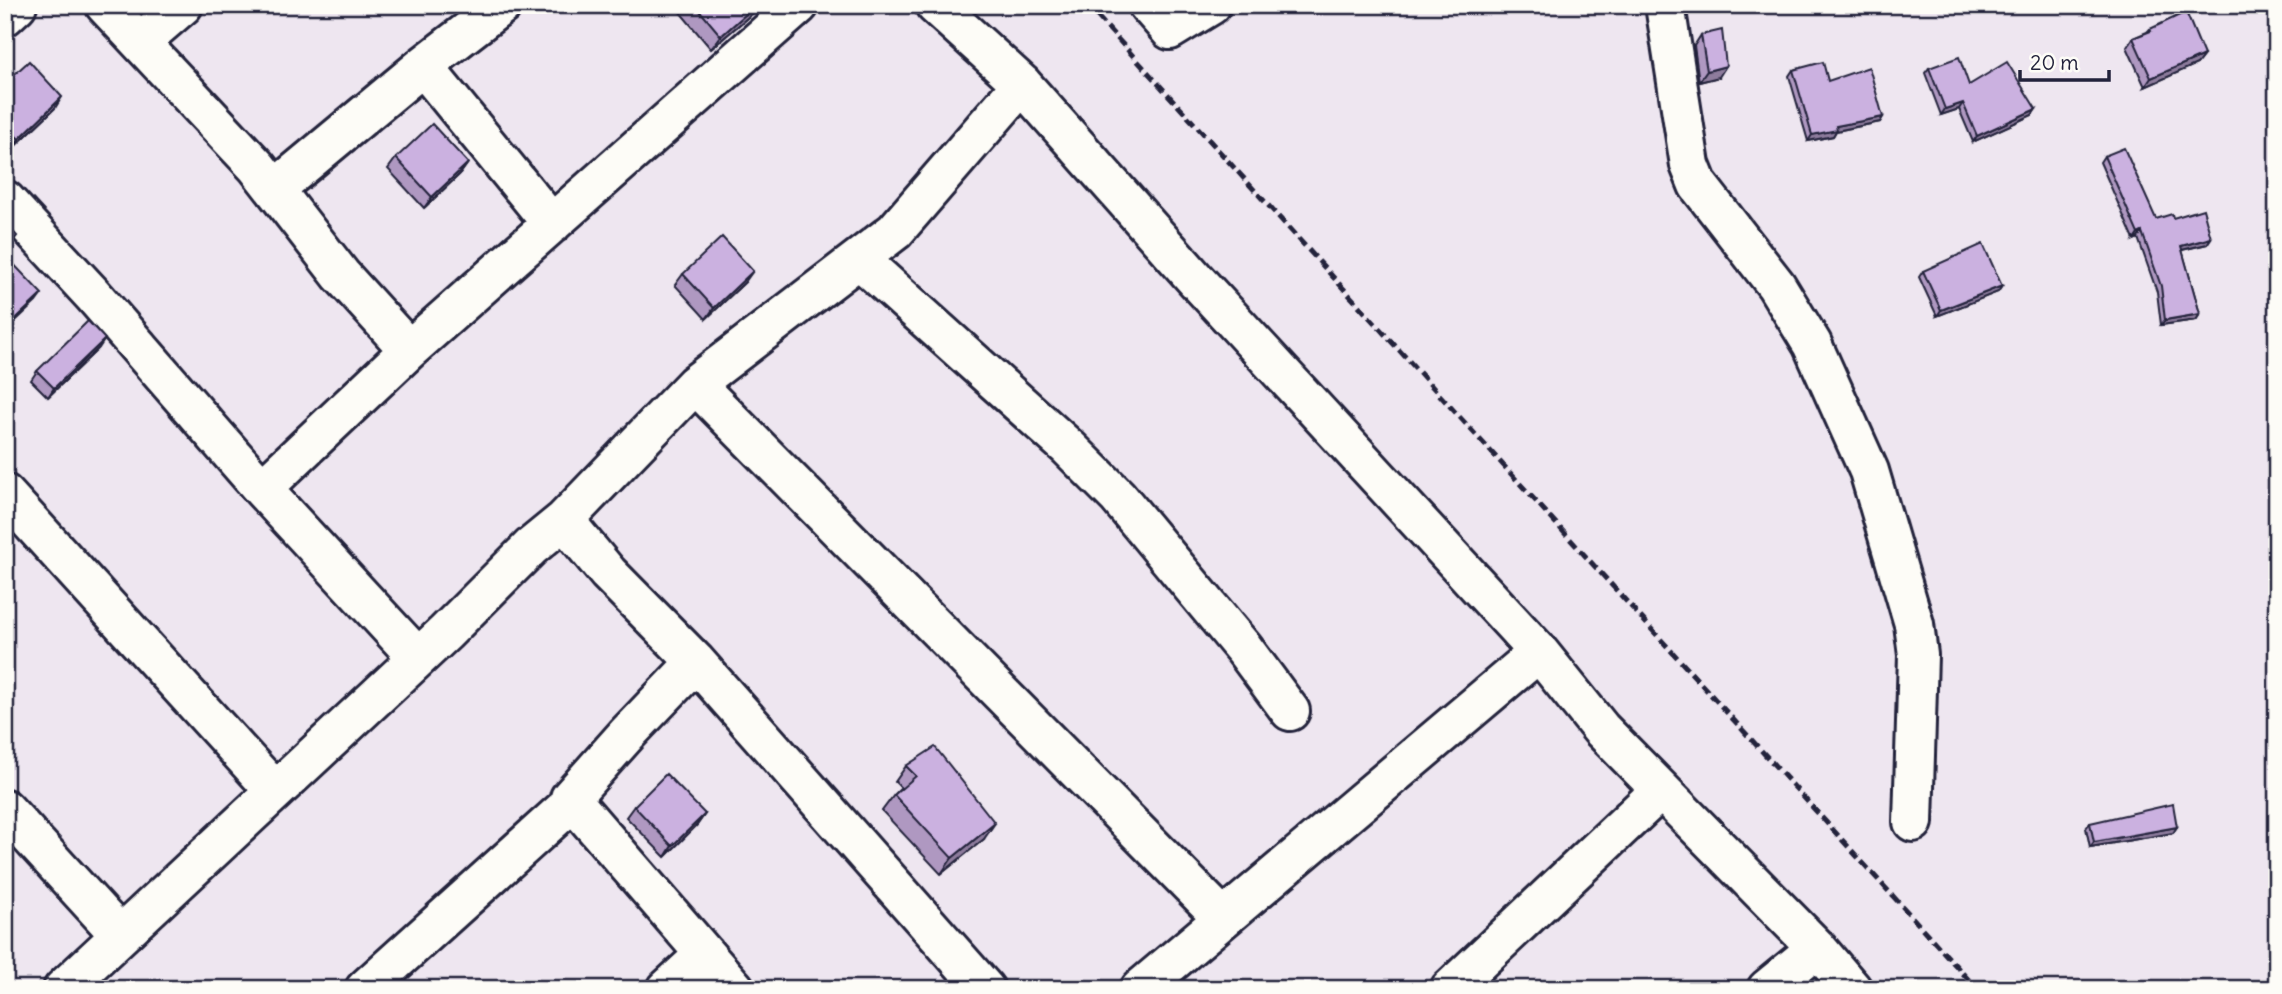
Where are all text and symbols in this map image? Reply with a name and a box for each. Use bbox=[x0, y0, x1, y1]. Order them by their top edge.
scale bar bbox=[2020, 38, 2109, 82]
text: 20 m bbox=[2030, 49, 2079, 76]

